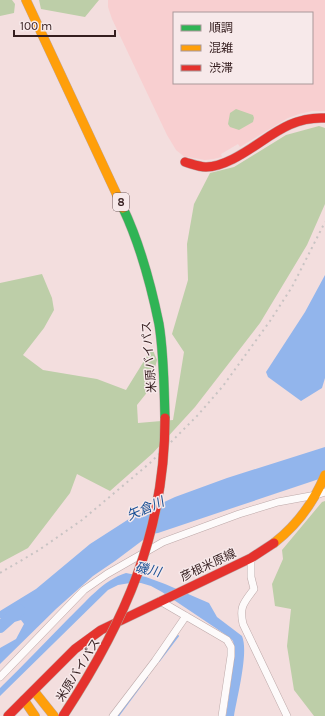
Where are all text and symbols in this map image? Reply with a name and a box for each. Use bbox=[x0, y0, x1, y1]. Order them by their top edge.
scale bar bbox=[14, 12, 115, 38]
legend bbox=[173, 12, 313, 84]
text: 100 m bbox=[20, 19, 52, 33]
text: 順調 bbox=[209, 21, 233, 35]
text: 混雑 bbox=[209, 41, 233, 55]
text: 渋滞 bbox=[209, 61, 233, 75]
road number: 8 bbox=[113, 193, 129, 211]
street label: 米原バイパス bbox=[139, 321, 159, 393]
water label: 矢倉川 bbox=[124, 493, 168, 523]
street label: 彦根米原線 bbox=[178, 546, 238, 584]
water label: 磯川 bbox=[134, 559, 164, 580]
street label: 米原バイパス bbox=[53, 636, 103, 704]

